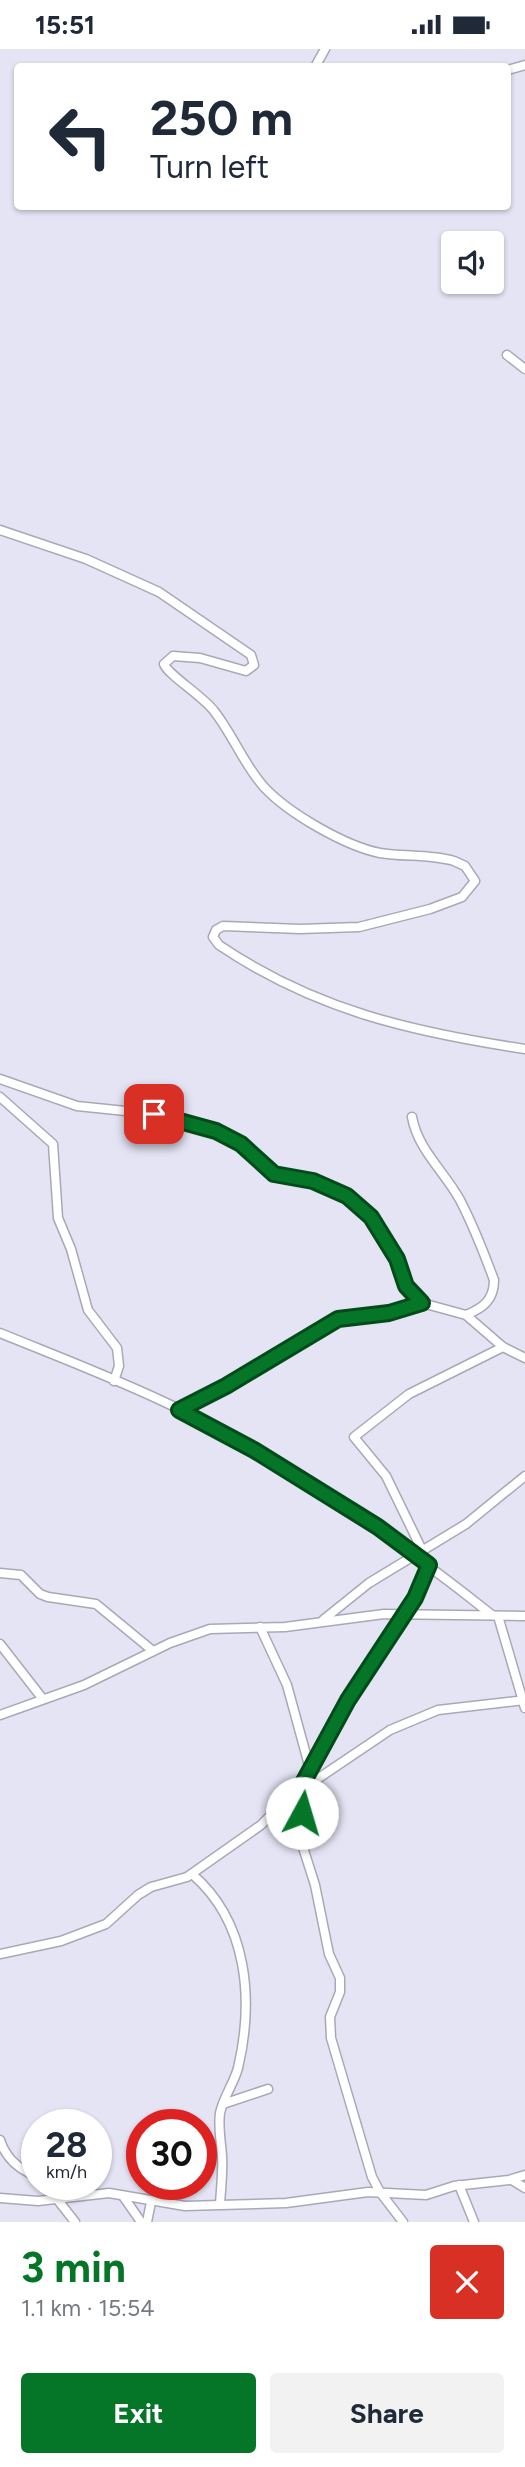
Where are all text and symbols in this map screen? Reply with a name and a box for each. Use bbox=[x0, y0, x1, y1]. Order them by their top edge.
text: 15:51 bbox=[35, 9, 95, 41]
text: 250 m bbox=[150, 88, 293, 147]
icon: left bbox=[35, 91, 126, 182]
text: Turn left bbox=[150, 148, 269, 186]
map controls bbox=[441, 231, 504, 294]
button: sound bbox=[441, 231, 504, 294]
pin bbox=[124, 1084, 184, 1144]
icon: arrive bbox=[135, 1095, 173, 1133]
position arrow bbox=[265, 1776, 339, 1850]
speed limit sign: 30 bbox=[126, 2109, 217, 2200]
text: 28 bbox=[46, 2124, 87, 2166]
text: km/h bbox=[46, 2161, 87, 2183]
text: 3 min bbox=[21, 2242, 126, 2293]
button: close bbox=[430, 2245, 504, 2319]
text: 1.1 km · 15:54 bbox=[21, 2294, 154, 2322]
button: Exit bbox=[21, 2373, 256, 2453]
button: Share bbox=[270, 2373, 504, 2453]

